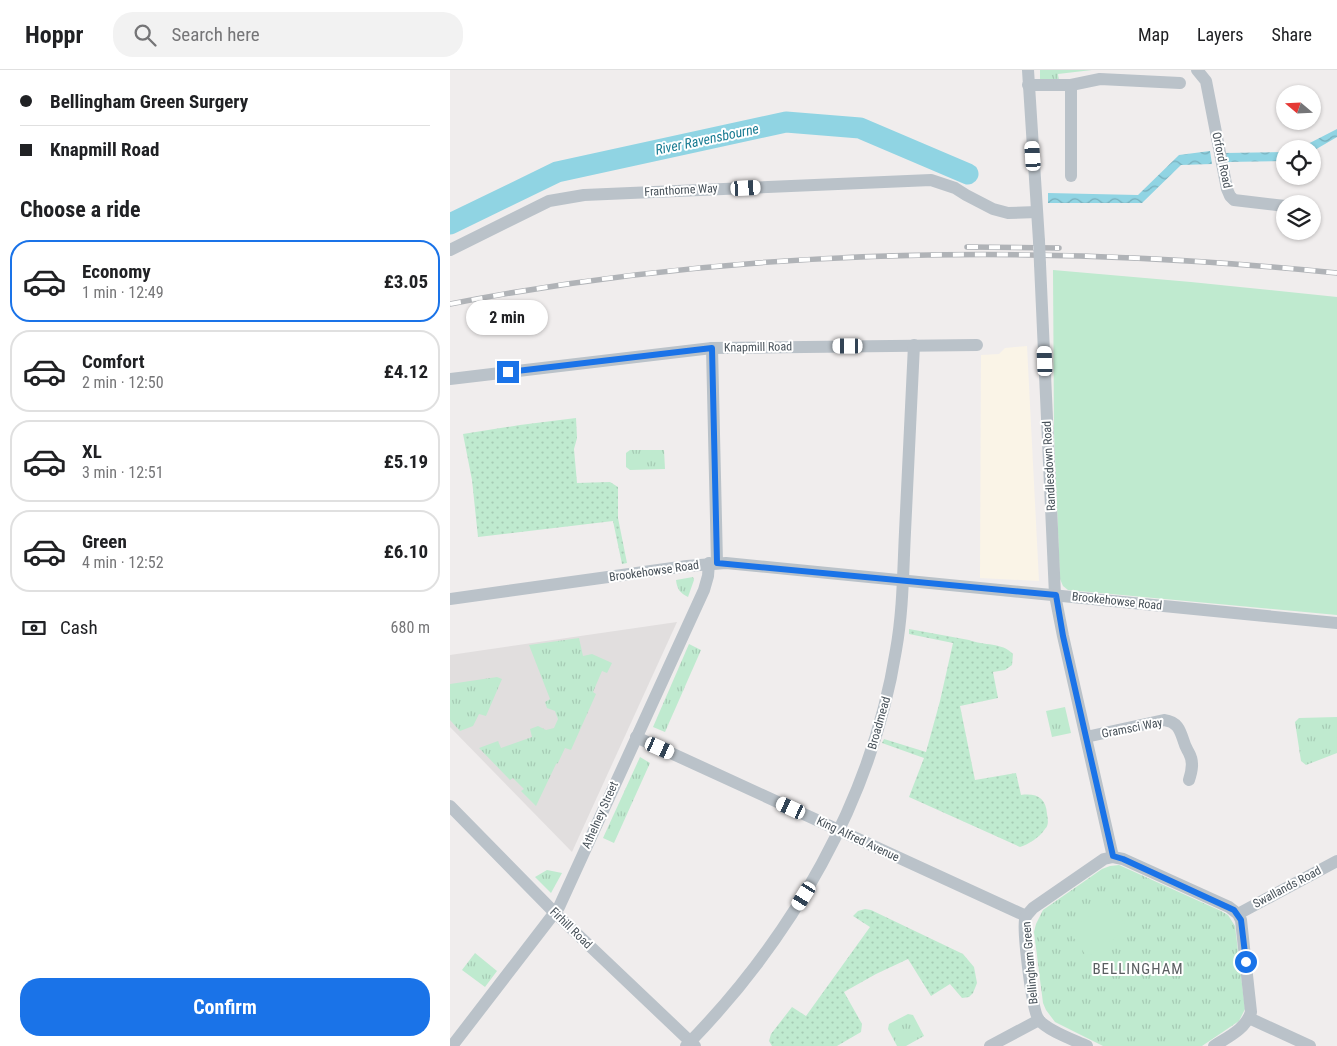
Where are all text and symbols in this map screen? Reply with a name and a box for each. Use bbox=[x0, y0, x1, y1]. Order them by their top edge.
search box bbox=[113, 12, 463, 57]
text: Hoppr bbox=[25, 21, 83, 49]
icon: search bbox=[131, 21, 159, 49]
text: Search here bbox=[171, 23, 260, 46]
text: Map bbox=[1138, 24, 1169, 45]
text: Layers bbox=[1197, 24, 1244, 45]
text: Share bbox=[1272, 24, 1312, 45]
north arrow bbox=[1276, 85, 1321, 130]
map controls bbox=[1276, 85, 1321, 240]
text: Bellingham Green Surgery bbox=[50, 90, 248, 113]
water label: River Ravensbourne bbox=[654, 120, 760, 158]
street label: Orford Road bbox=[1209, 131, 1235, 189]
text: Knapmill Road bbox=[50, 138, 159, 161]
button: locate bbox=[1276, 140, 1321, 185]
car bbox=[1024, 141, 1041, 171]
car bbox=[730, 180, 761, 196]
street label: Franthorne Way bbox=[644, 181, 718, 199]
button: layers bbox=[1276, 195, 1321, 240]
text: Choose a ride bbox=[20, 197, 141, 222]
icon: car bbox=[22, 259, 67, 304]
text: Economy bbox=[82, 260, 151, 283]
text: £3.05 bbox=[384, 270, 428, 293]
text: 1 min · 12:49 bbox=[82, 283, 164, 302]
callout: 2 min bbox=[467, 300, 549, 334]
text: 2 min bbox=[489, 308, 525, 327]
street label: Knapmill Road bbox=[724, 339, 792, 355]
car bbox=[833, 339, 863, 354]
car bbox=[1036, 346, 1053, 376]
icon: car bbox=[22, 349, 67, 394]
text: Comfort bbox=[82, 350, 145, 373]
text: £4.12 bbox=[384, 360, 428, 383]
route end bbox=[497, 361, 519, 383]
text: 2 min · 12:50 bbox=[82, 373, 164, 392]
street label: Randlesdown Road bbox=[1040, 421, 1058, 511]
icon: car bbox=[22, 439, 67, 484]
text: XL bbox=[82, 440, 102, 463]
text: £5.19 bbox=[384, 450, 428, 473]
text: 3 min · 12:51 bbox=[82, 463, 164, 482]
icon: car bbox=[22, 529, 67, 574]
text: Green bbox=[82, 530, 127, 553]
text: £6.10 bbox=[384, 540, 428, 563]
text: 4 min · 12:52 bbox=[82, 553, 164, 572]
street label: Brookehowse Road bbox=[608, 558, 700, 584]
street label: Brookehowse Road bbox=[1071, 589, 1163, 613]
icon: cash bbox=[20, 614, 48, 642]
text: Cash bbox=[60, 616, 98, 639]
text: 680 m bbox=[391, 618, 430, 637]
street label: Broadmead bbox=[865, 695, 893, 751]
street label: Gramsci Way bbox=[1101, 715, 1163, 741]
car bbox=[643, 735, 676, 761]
street label: Athelney Street bbox=[579, 779, 621, 851]
car bbox=[774, 795, 807, 821]
street label: King Alfred Avenue bbox=[814, 814, 902, 864]
street label: Swallands Road bbox=[1251, 863, 1323, 911]
car bbox=[789, 879, 818, 913]
street label: Firhill Road bbox=[547, 905, 595, 952]
street label: Bellingham Green bbox=[1019, 921, 1041, 1005]
route start bbox=[1235, 951, 1257, 973]
district label: BELLINGHAM bbox=[1092, 960, 1184, 978]
button: Confirm bbox=[20, 978, 430, 1036]

